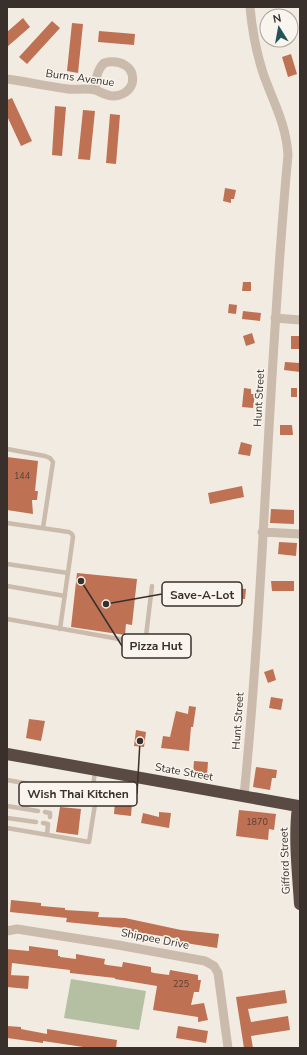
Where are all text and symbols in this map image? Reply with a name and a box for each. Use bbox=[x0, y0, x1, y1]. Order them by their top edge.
north arrow bbox=[259, 8, 299, 48]
text: N bbox=[272, 11, 283, 27]
street label: Burns Avenue bbox=[45, 66, 116, 90]
street label: Hunt Street bbox=[250, 369, 268, 427]
house number: 144 bbox=[14, 470, 31, 482]
callout: Save-A-Lot bbox=[162, 582, 242, 606]
text: Save-A-Lot bbox=[170, 587, 234, 603]
callout: Pizza Hut bbox=[122, 634, 191, 658]
text: Pizza Hut bbox=[130, 638, 183, 654]
street label: Hunt Street bbox=[229, 692, 247, 750]
street label: State Street bbox=[154, 759, 214, 785]
callout: Wish Thai Kitchen bbox=[19, 782, 137, 806]
text: Wish Thai Kitchen bbox=[27, 786, 129, 802]
house number: 1870 bbox=[246, 816, 268, 828]
street label: Gifford Street bbox=[276, 827, 294, 895]
street label: Shippee Drive bbox=[120, 925, 190, 953]
house number: 225 bbox=[173, 978, 189, 990]

